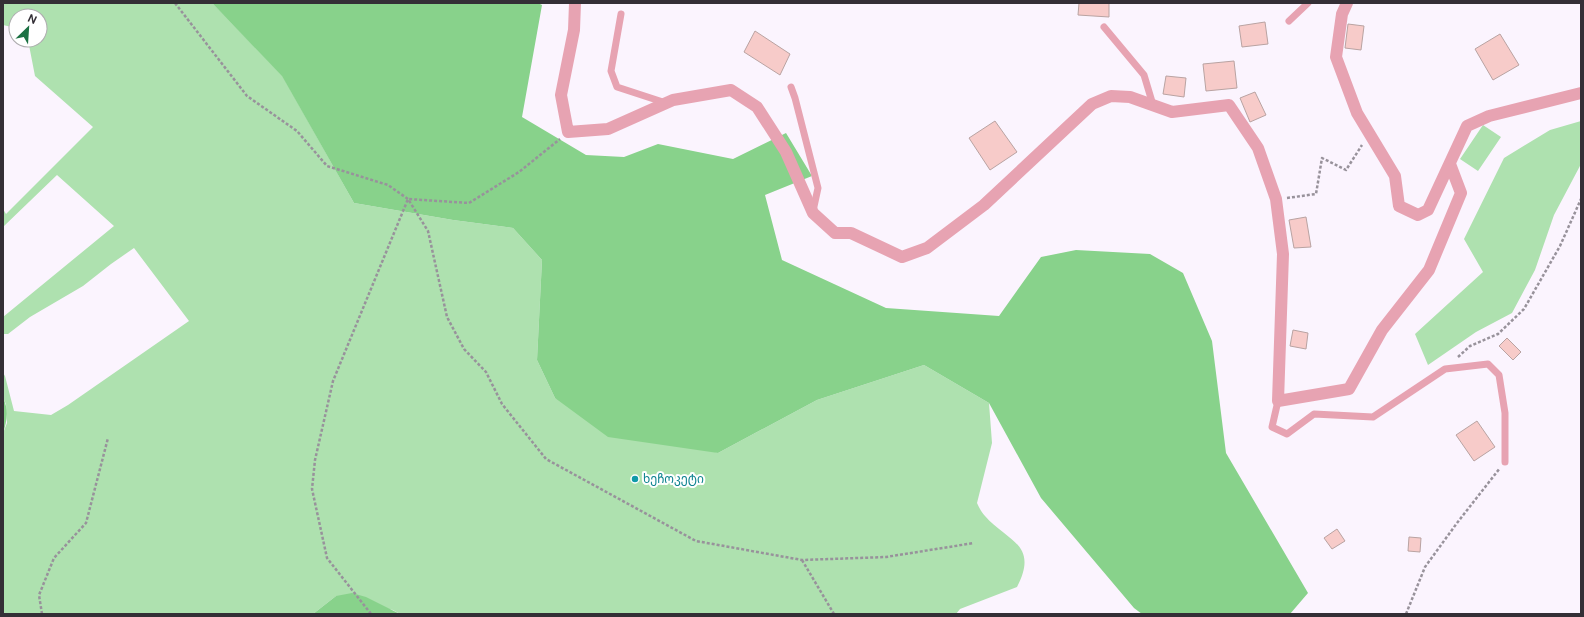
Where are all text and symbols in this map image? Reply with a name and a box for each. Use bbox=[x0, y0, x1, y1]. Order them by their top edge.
north arrow bbox=[8, 8, 48, 48]
text: N bbox=[26, 12, 39, 26]
place label: ხეჩოკეტი bbox=[643, 472, 704, 486]
marker: ხეჩოკეტი bbox=[630, 474, 640, 484]

